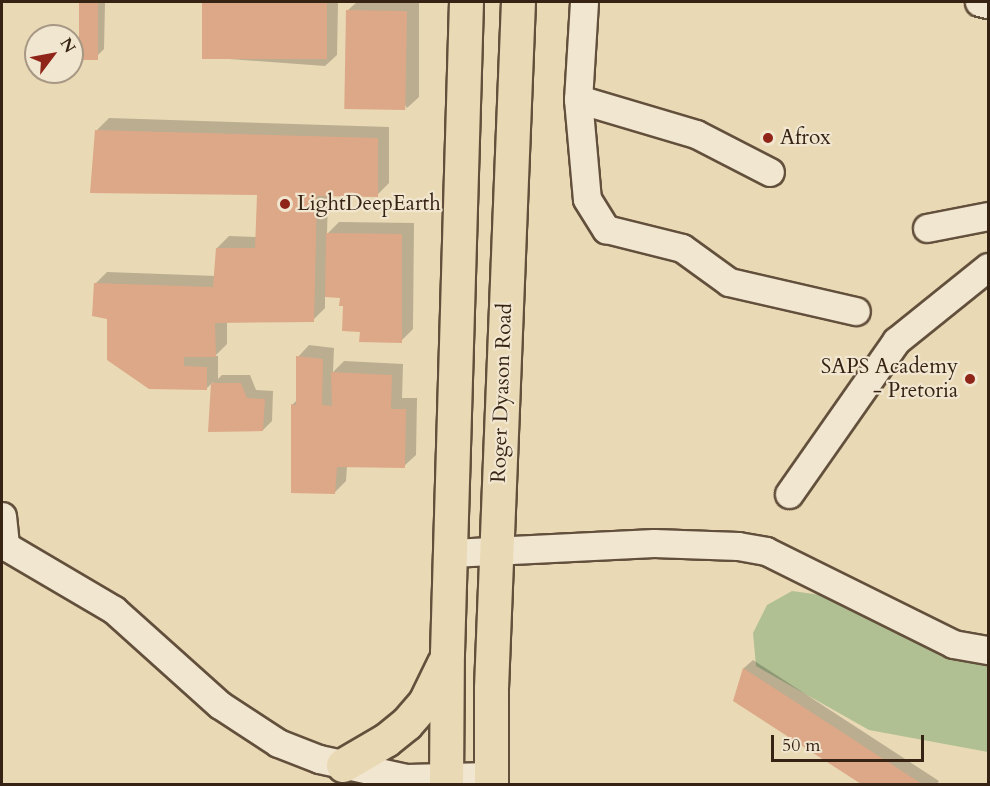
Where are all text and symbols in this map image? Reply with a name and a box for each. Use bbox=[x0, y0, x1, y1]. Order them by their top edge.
north arrow bbox=[24, 24, 84, 84]
text: N bbox=[55, 34, 81, 57]
place label: Afrox bbox=[780, 125, 831, 151]
marker: Afrox bbox=[761, 131, 775, 145]
place label: LightDeepEarth bbox=[297, 191, 441, 217]
marker: LightDeepEarth bbox=[278, 197, 292, 211]
street label: Roger Dyason Road bbox=[486, 303, 518, 483]
place label: SAPS Academy - Pretoria bbox=[821, 354, 958, 404]
marker: SAPS Academy - Pretoria bbox=[963, 372, 977, 386]
scale bar bbox=[774, 723, 927, 761]
text: 50 m bbox=[782, 733, 821, 758]

